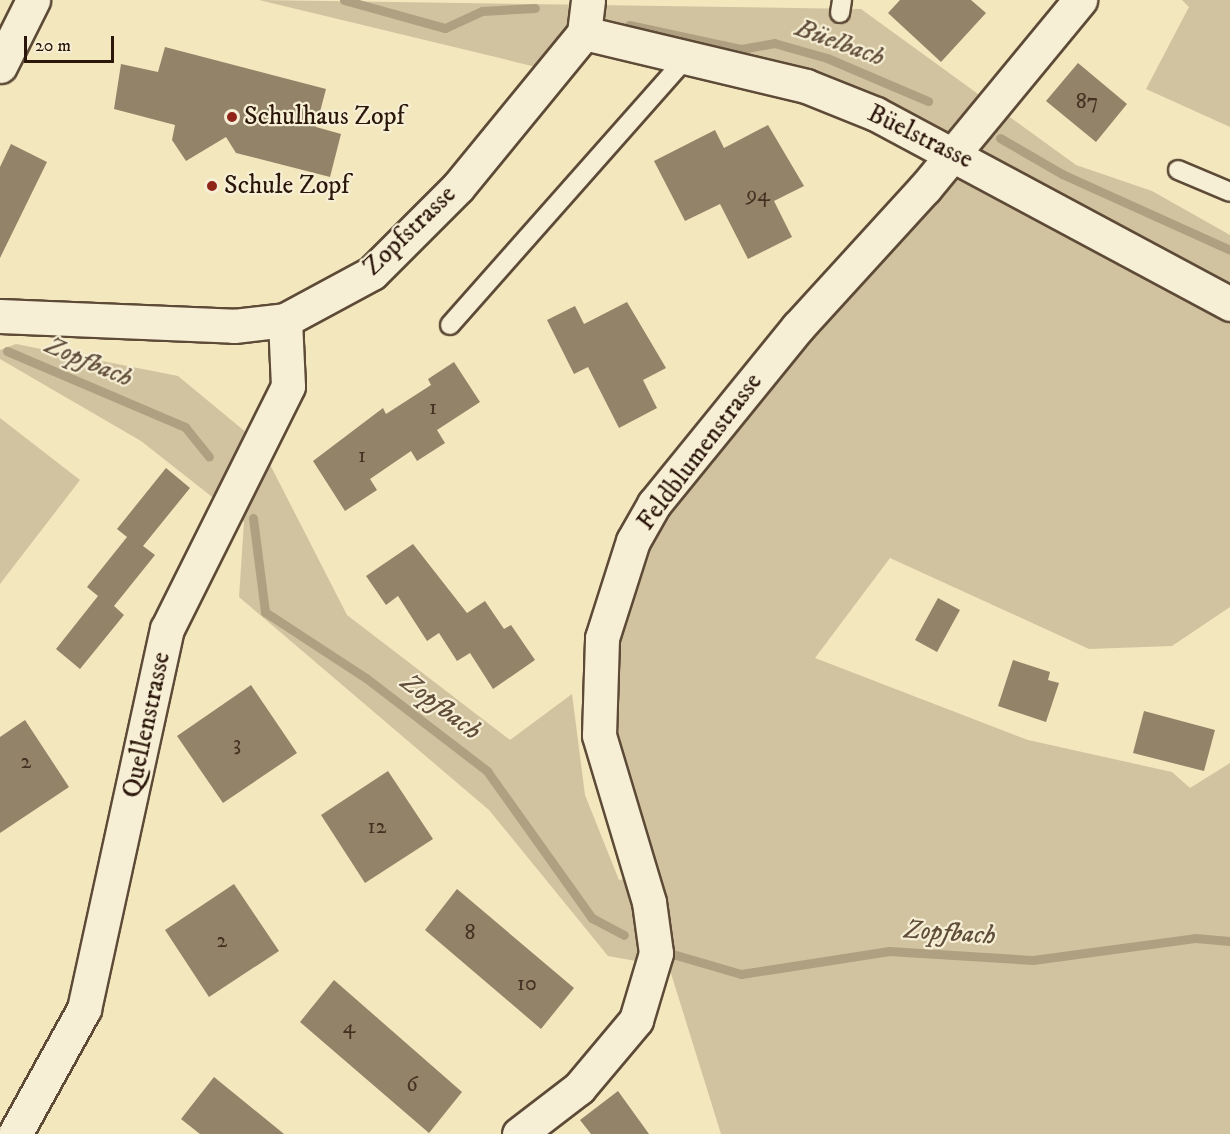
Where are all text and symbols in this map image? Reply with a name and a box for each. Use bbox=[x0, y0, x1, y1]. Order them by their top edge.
water label: Büelbach bbox=[791, 12, 889, 74]
scale bar bbox=[27, 24, 117, 62]
text: 20 m bbox=[35, 35, 71, 57]
house number: 87 bbox=[1076, 89, 1098, 115]
street label: Büelstrasse bbox=[862, 98, 978, 176]
place label: Schulhaus Zopf bbox=[244, 101, 405, 133]
marker: Schulhaus Zopf bbox=[225, 110, 239, 124]
place label: Schule Zopf bbox=[224, 170, 350, 202]
marker: Schule Zopf bbox=[205, 179, 219, 193]
street label: Zopfstrasse bbox=[357, 179, 463, 283]
house number: 94 bbox=[746, 182, 770, 208]
water label: Zopfbach bbox=[40, 329, 138, 395]
street label: Feldblumenstrasse bbox=[631, 367, 769, 537]
house number: 1 bbox=[429, 395, 437, 421]
house number: 1 bbox=[358, 443, 366, 469]
street label: Quellenstrasse bbox=[116, 649, 178, 801]
water label: Zopfbach bbox=[395, 666, 487, 748]
house number: 3 bbox=[233, 731, 241, 757]
house number: 2 bbox=[21, 749, 31, 775]
house number: 12 bbox=[368, 814, 386, 840]
water label: Zopfbach bbox=[903, 914, 997, 952]
house number: 8 bbox=[464, 920, 476, 946]
house number: 2 bbox=[217, 928, 227, 954]
house number: 10 bbox=[517, 971, 537, 997]
house number: 4 bbox=[343, 1014, 355, 1040]
house number: 6 bbox=[406, 1072, 418, 1098]

